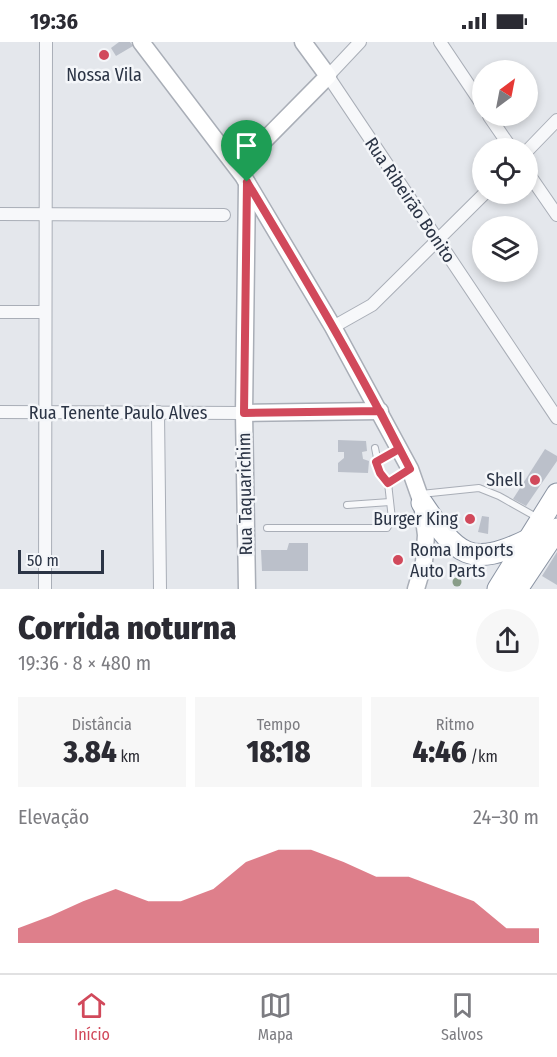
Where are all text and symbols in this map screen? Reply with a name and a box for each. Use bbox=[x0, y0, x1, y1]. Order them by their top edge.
text: 19:36 bbox=[30, 8, 78, 35]
marker: Nossa Vila bbox=[97, 48, 111, 62]
north arrow bbox=[472, 60, 538, 126]
map controls bbox=[472, 60, 538, 282]
place label: Nossa Vila bbox=[66, 64, 142, 86]
pin bbox=[221, 120, 272, 182]
icon: arrive bbox=[230, 129, 263, 162]
street label: Rua Ribeirão Bonito bbox=[360, 133, 460, 267]
button: locate bbox=[472, 138, 538, 204]
button: layers bbox=[472, 216, 538, 282]
street label: Rua Tenente Paulo Alves bbox=[29, 402, 208, 424]
street label: Rua Taquarichim bbox=[233, 432, 257, 556]
place label: Shell bbox=[486, 469, 523, 491]
marker: Shell bbox=[528, 473, 542, 487]
place label: Burger King bbox=[373, 508, 459, 530]
marker: Burger King bbox=[463, 512, 477, 526]
place label: Roma Imports Auto Parts bbox=[410, 539, 514, 582]
scale bar bbox=[18, 547, 104, 574]
text: 50 m bbox=[27, 551, 59, 570]
marker: Roma Imports Auto Parts bbox=[391, 553, 405, 567]
text: Corrida noturna bbox=[18, 608, 236, 648]
button: share bbox=[476, 609, 539, 672]
text: 19:36 · 8 × 480 m bbox=[18, 651, 151, 675]
text: Distância bbox=[72, 715, 132, 734]
text: Tempo bbox=[257, 715, 300, 734]
text: Ritmo bbox=[436, 715, 475, 734]
text: 3.84 bbox=[63, 734, 117, 770]
text: 18:18 bbox=[246, 734, 311, 770]
text: 4:46 bbox=[413, 734, 467, 770]
text: km bbox=[117, 747, 140, 766]
text: /km bbox=[467, 747, 498, 766]
text: Elevação bbox=[18, 805, 89, 829]
text: 24–30 m bbox=[473, 805, 539, 829]
tab: Início bbox=[74, 989, 110, 1044]
tab: Mapa bbox=[258, 989, 293, 1044]
tab: Salvos bbox=[441, 989, 483, 1044]

